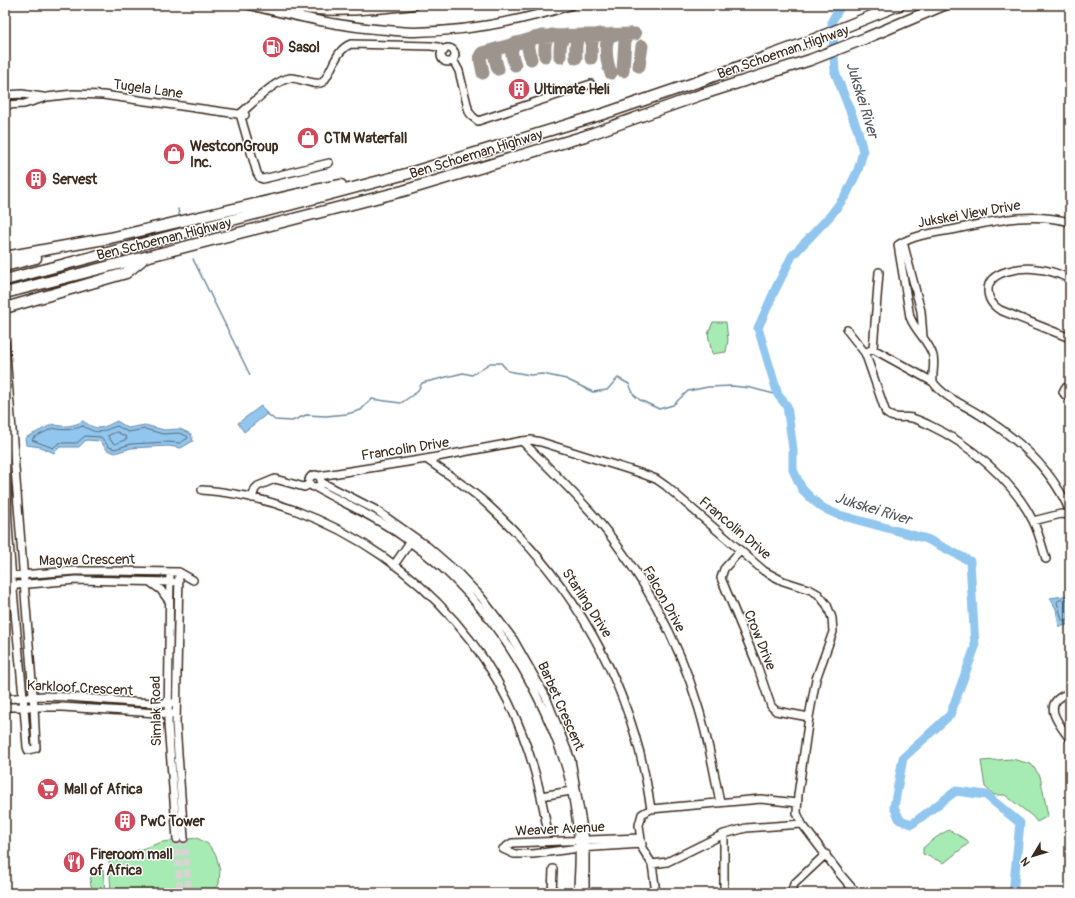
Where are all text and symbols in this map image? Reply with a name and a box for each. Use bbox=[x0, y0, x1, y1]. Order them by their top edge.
street label: Ben Schoeman Highway bbox=[715, 21, 851, 83]
fuel station icon: Sasol bbox=[260, 34, 286, 60]
place label: Sasol bbox=[288, 39, 320, 56]
water label: Jukskei River bbox=[841, 60, 883, 142]
street label: Tugela Lane bbox=[112, 76, 184, 102]
building icon: Ultimate Heli bbox=[506, 76, 532, 102]
place label: Ultimate Heli bbox=[534, 81, 610, 98]
shop icon: CTM Waterfall bbox=[295, 125, 321, 151]
street label: Ben Schoeman Highway bbox=[407, 126, 545, 182]
place label: CTM Waterfall bbox=[324, 130, 407, 147]
place label: WestconGroup Inc. bbox=[190, 138, 279, 171]
shop icon: WestconGroup Inc. bbox=[161, 141, 187, 167]
building icon: Servest bbox=[23, 166, 49, 192]
place label: Servest bbox=[52, 171, 98, 188]
street label: Jukskei View Drive bbox=[916, 197, 1022, 231]
street label: Ben Schoeman Highway bbox=[95, 214, 233, 264]
street label: Francolin Drive bbox=[360, 434, 450, 464]
water label: Jukskei River bbox=[833, 488, 915, 530]
street label: Francolin Drive bbox=[696, 493, 774, 563]
street label: Magwa Crescent bbox=[39, 551, 136, 569]
street label: Falcon Drive bbox=[639, 563, 689, 635]
street label: Starling Drive bbox=[558, 565, 616, 641]
street label: Crow Drive bbox=[740, 608, 780, 673]
street label: Barbet Crescent bbox=[534, 659, 588, 753]
street label: Simlak Road bbox=[147, 675, 165, 746]
street label: Karkloof Crescent bbox=[26, 677, 134, 699]
supermarket icon: Mall of Africa bbox=[35, 776, 61, 802]
place label: Mall of Africa bbox=[64, 781, 143, 798]
building icon: PwC Tower bbox=[112, 808, 138, 834]
place label: PwC Tower bbox=[140, 813, 206, 830]
street label: Weaver Avenue bbox=[515, 818, 605, 840]
north arrow bbox=[1013, 836, 1053, 876]
place label: Fireroom mall of Africa bbox=[89, 846, 173, 879]
restaurant icon: Fireroom mall of Africa bbox=[61, 849, 87, 875]
text: N bbox=[1018, 854, 1033, 869]

